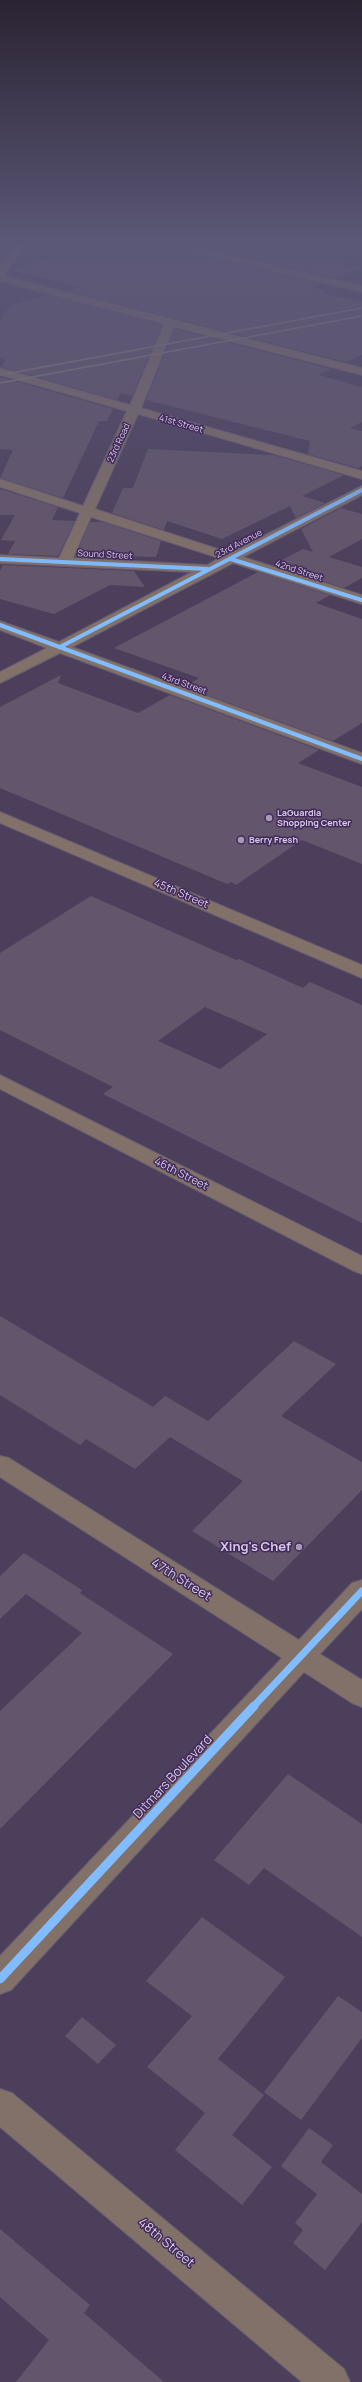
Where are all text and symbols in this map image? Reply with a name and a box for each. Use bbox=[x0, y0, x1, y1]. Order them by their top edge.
street label: 41st Street bbox=[158, 413, 204, 435]
street label: 23rd Road bbox=[105, 422, 133, 464]
street label: 23rd Avenue bbox=[214, 527, 264, 561]
street label: Sound Street bbox=[77, 548, 133, 562]
street label: 42nd Street bbox=[274, 558, 324, 584]
street label: 43rd Street bbox=[160, 671, 208, 697]
place label: LaGuardia Shopping Center bbox=[277, 808, 351, 829]
marker: LaGuardia Shopping Center bbox=[264, 813, 274, 823]
marker: Berry Fresh bbox=[236, 835, 246, 845]
place label: Berry Fresh bbox=[249, 835, 298, 845]
street label: 45th Street bbox=[152, 877, 210, 911]
street label: 46th Street bbox=[152, 1155, 210, 1193]
place label: Xing's Chef bbox=[220, 1539, 291, 1555]
marker: Xing's Chef bbox=[294, 1542, 304, 1552]
street label: 47th Street bbox=[148, 1555, 214, 1605]
street label: Ditmars Boulevard bbox=[130, 1732, 216, 1822]
street label: 48th Street bbox=[135, 2215, 197, 2271]

